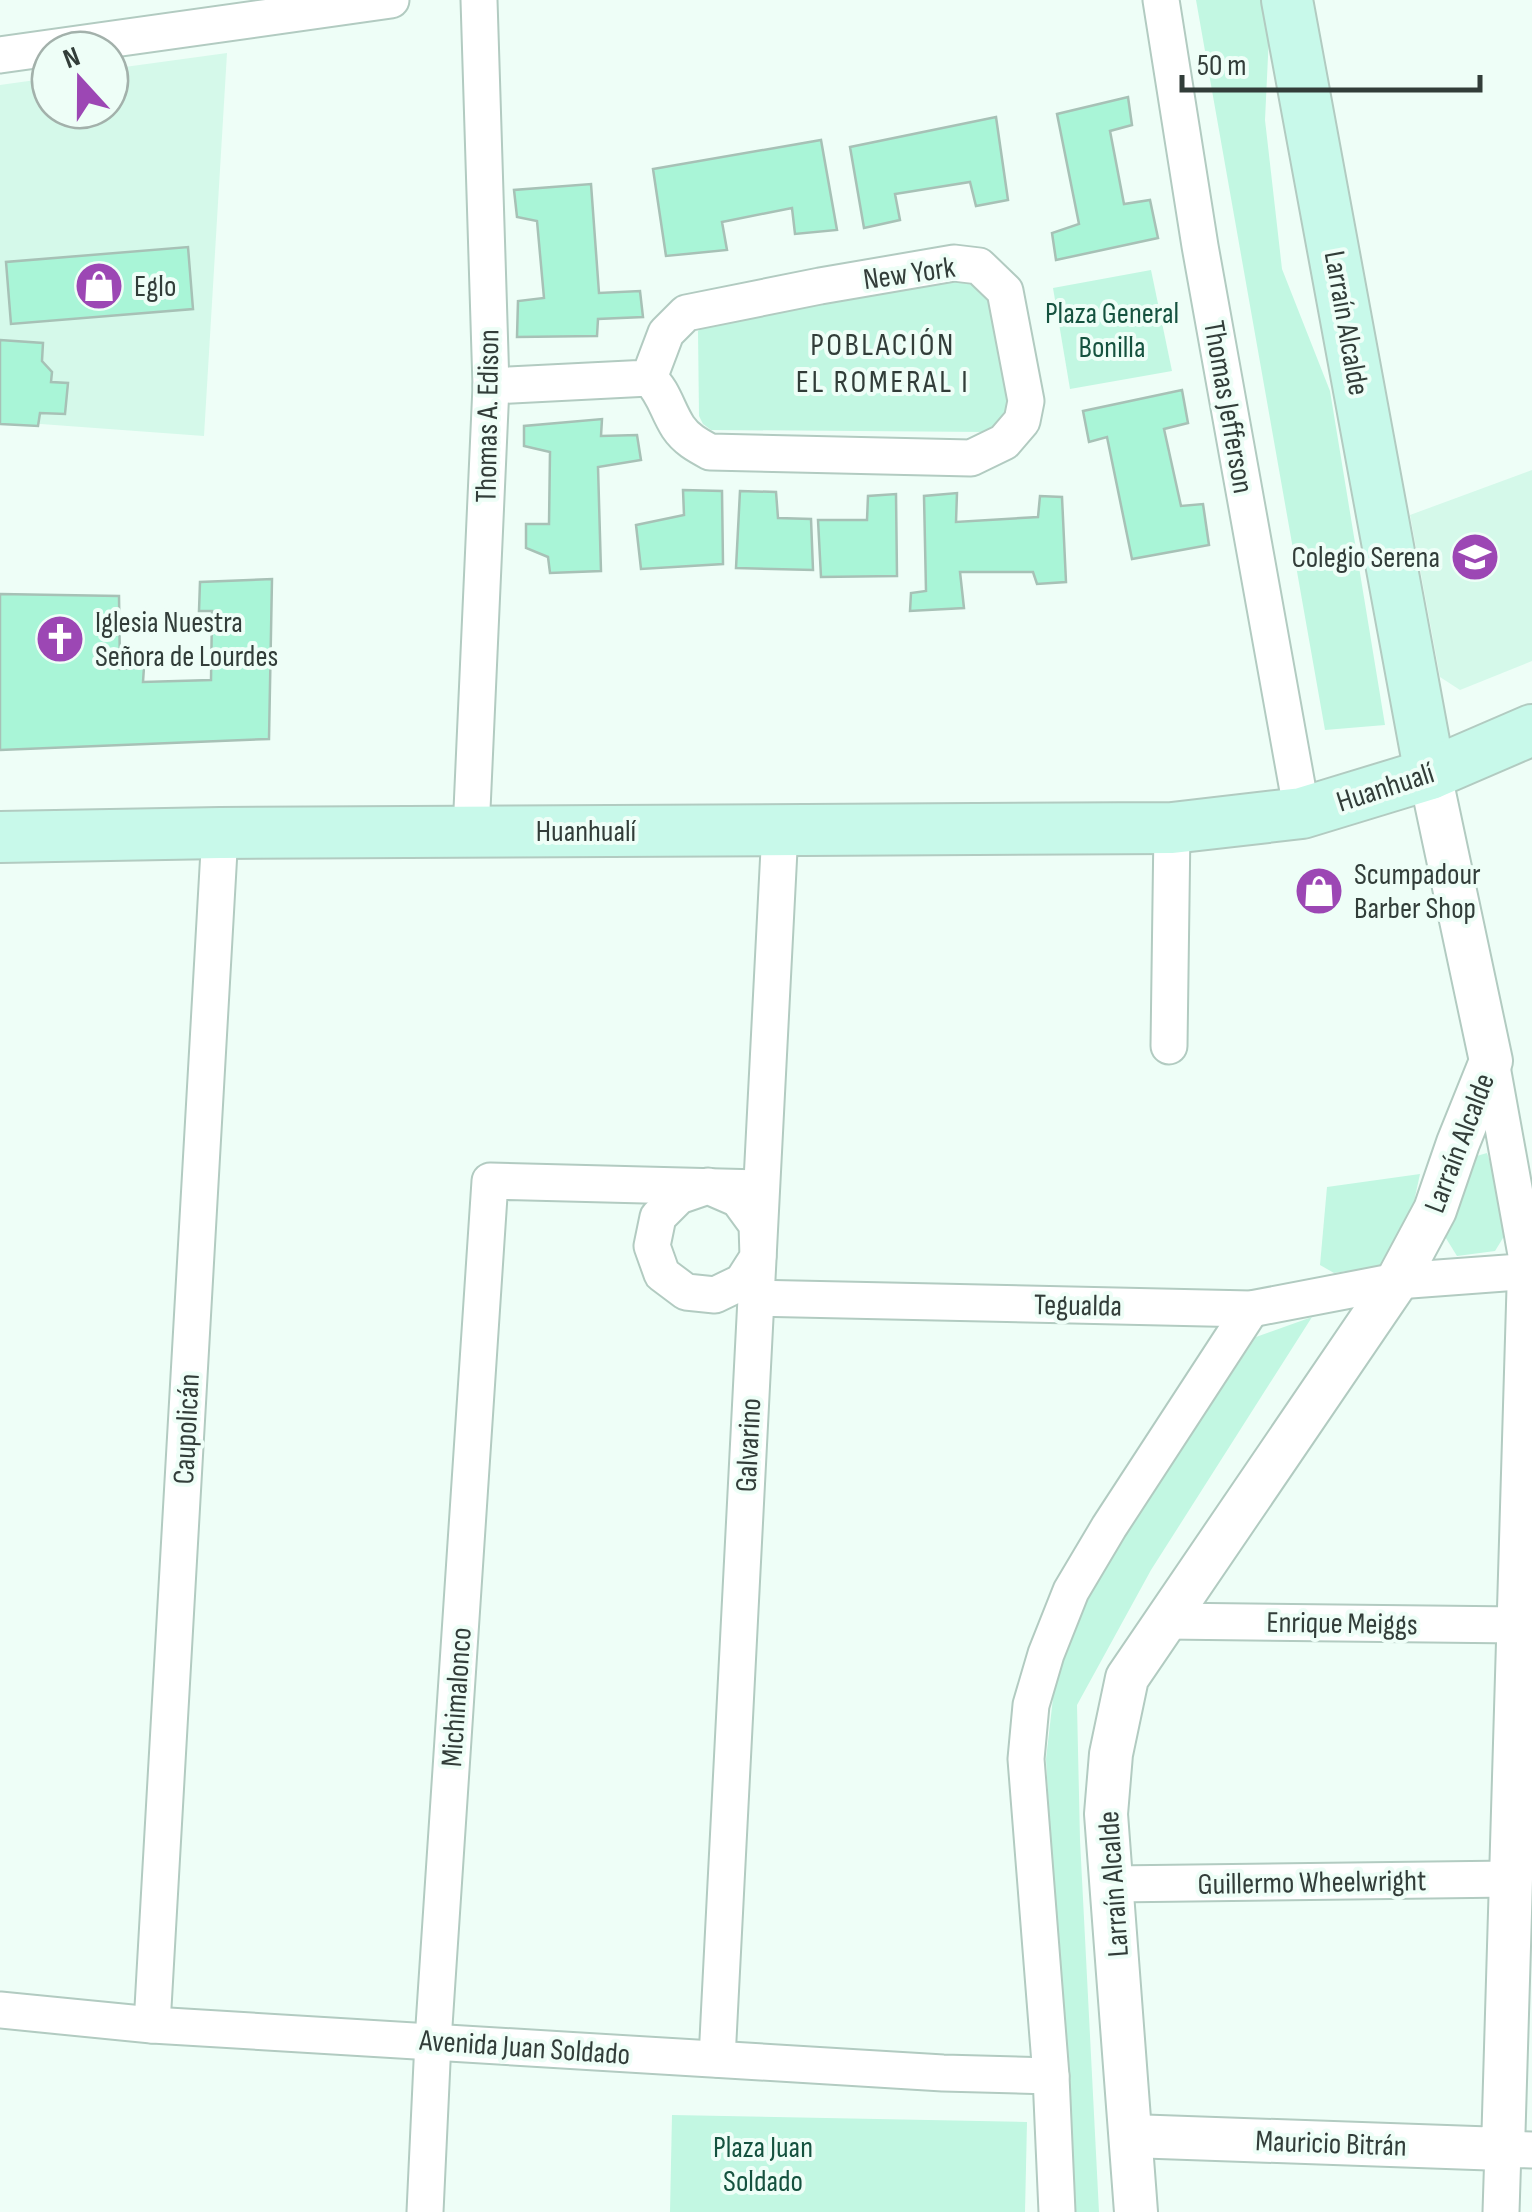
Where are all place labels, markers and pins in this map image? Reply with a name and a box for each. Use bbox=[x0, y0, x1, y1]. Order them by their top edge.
shop icon: Eglo bbox=[73, 260, 125, 312]
place label: Eglo bbox=[134, 269, 176, 305]
school or university icon: Colegio Serena bbox=[1449, 531, 1501, 583]
place label: Colegio Serena bbox=[1291, 540, 1440, 576]
place label: Iglesia Nuestra Señora de Lourdes bbox=[95, 605, 278, 675]
church icon: Iglesia Nuestra Señora de Lourdes bbox=[34, 613, 86, 665]
place label: Scumpadour Barber Shop bbox=[1354, 857, 1481, 927]
shop icon: Scumpadour Barber Shop bbox=[1293, 865, 1345, 917]

